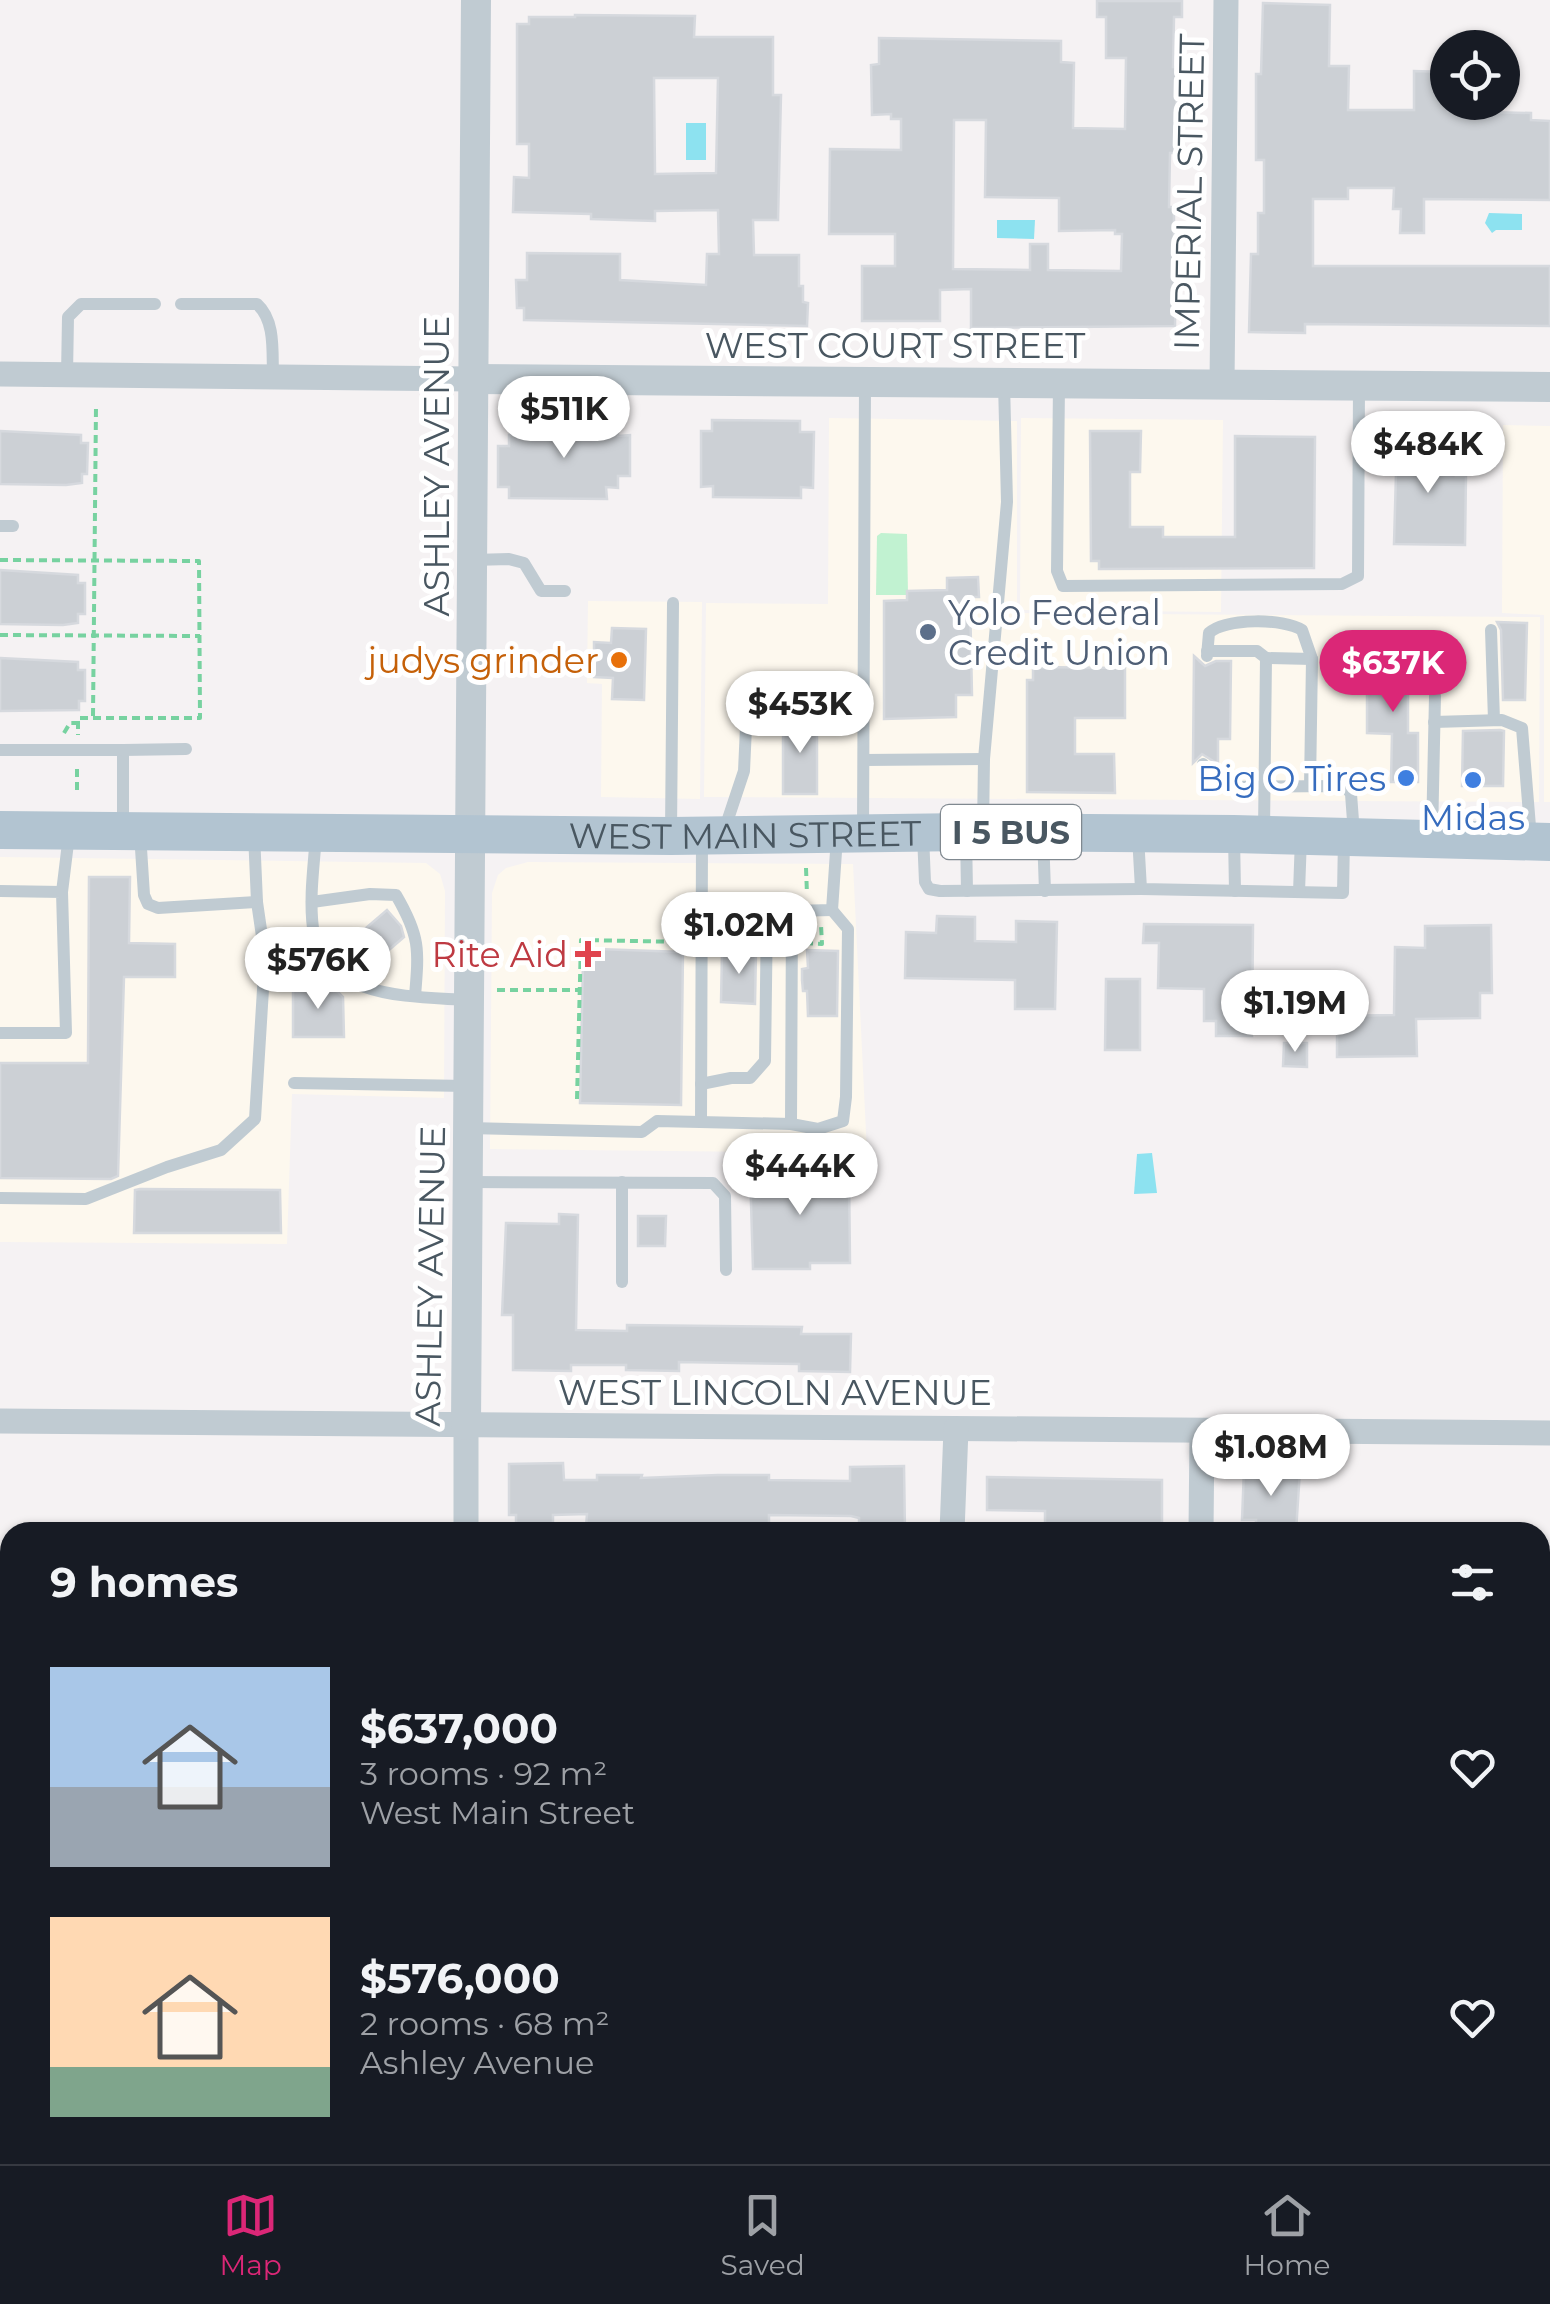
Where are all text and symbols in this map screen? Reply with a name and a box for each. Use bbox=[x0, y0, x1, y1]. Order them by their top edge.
map controls bbox=[1430, 30, 1520, 120]
button: locate bbox=[1430, 30, 1520, 120]
street label: IMPERIAL STREET bbox=[1165, 33, 1213, 351]
street label: ASHLEY AVENUE bbox=[415, 316, 458, 616]
street label: WEST COURT STREET bbox=[705, 324, 1085, 367]
pin: $511K bbox=[494, 376, 634, 461]
text: $511K bbox=[520, 389, 608, 428]
pin: $484K bbox=[1358, 411, 1498, 496]
text: $484K bbox=[1373, 424, 1483, 463]
place label: Yolo Federal Credit Union bbox=[948, 591, 1170, 674]
marker: Yolo Federal Credit Union bbox=[917, 621, 939, 643]
pin: $637K bbox=[1323, 630, 1463, 715]
place label: judys grinder bbox=[364, 639, 599, 682]
text: $637K bbox=[1342, 643, 1445, 682]
marker: judys grinder bbox=[608, 649, 630, 671]
pin: $453K bbox=[730, 671, 870, 756]
text: $453K bbox=[748, 684, 852, 723]
place label: Big O Tires bbox=[1197, 757, 1386, 800]
marker: Big O Tires bbox=[1395, 767, 1417, 789]
marker: Midas bbox=[1462, 769, 1484, 791]
place label: Midas bbox=[1421, 796, 1525, 839]
road number: I 5 BUS bbox=[941, 805, 1081, 859]
street label: WEST MAIN STREET bbox=[569, 811, 922, 858]
pin: $1.02M bbox=[658, 892, 820, 977]
text: $1.02M bbox=[683, 905, 795, 944]
pin: $576K bbox=[248, 927, 388, 1012]
place label: Rite Aid bbox=[431, 933, 568, 976]
text: $576K bbox=[267, 940, 369, 979]
marker: Rite Aid bbox=[577, 943, 599, 965]
pin: $1.19M bbox=[1214, 970, 1376, 1055]
text: $1.19M bbox=[1243, 983, 1347, 1022]
street label: ASHLEY AVENUE bbox=[406, 1125, 454, 1427]
pin: $444K bbox=[730, 1133, 870, 1218]
text: $444K bbox=[745, 1146, 855, 1185]
street label: WEST LINCOLN AVENUE bbox=[558, 1371, 992, 1414]
pin: $1.08M bbox=[1190, 1414, 1352, 1499]
text: $1.08M bbox=[1214, 1427, 1328, 1466]
icon: filters bbox=[1445, 1555, 1500, 1610]
text: 9 homes bbox=[50, 1556, 238, 1608]
text: $637,000 bbox=[360, 1702, 558, 1754]
icon: home bbox=[130, 1707, 250, 1827]
icon: heart bbox=[1445, 1740, 1500, 1795]
text: 3 rooms · 92 m² bbox=[360, 1754, 607, 1793]
text: West Main Street bbox=[360, 1793, 635, 1832]
text: $576,000 bbox=[360, 1952, 560, 2004]
icon: home bbox=[130, 1957, 250, 2077]
icon: heart bbox=[1445, 1990, 1500, 2045]
text: 2 rooms · 68 m² bbox=[360, 2004, 610, 2043]
text: Ashley Avenue bbox=[360, 2043, 594, 2082]
tab: Map bbox=[219, 2188, 282, 2282]
tab: Saved bbox=[721, 2188, 805, 2282]
tab: Home bbox=[1244, 2188, 1331, 2282]

